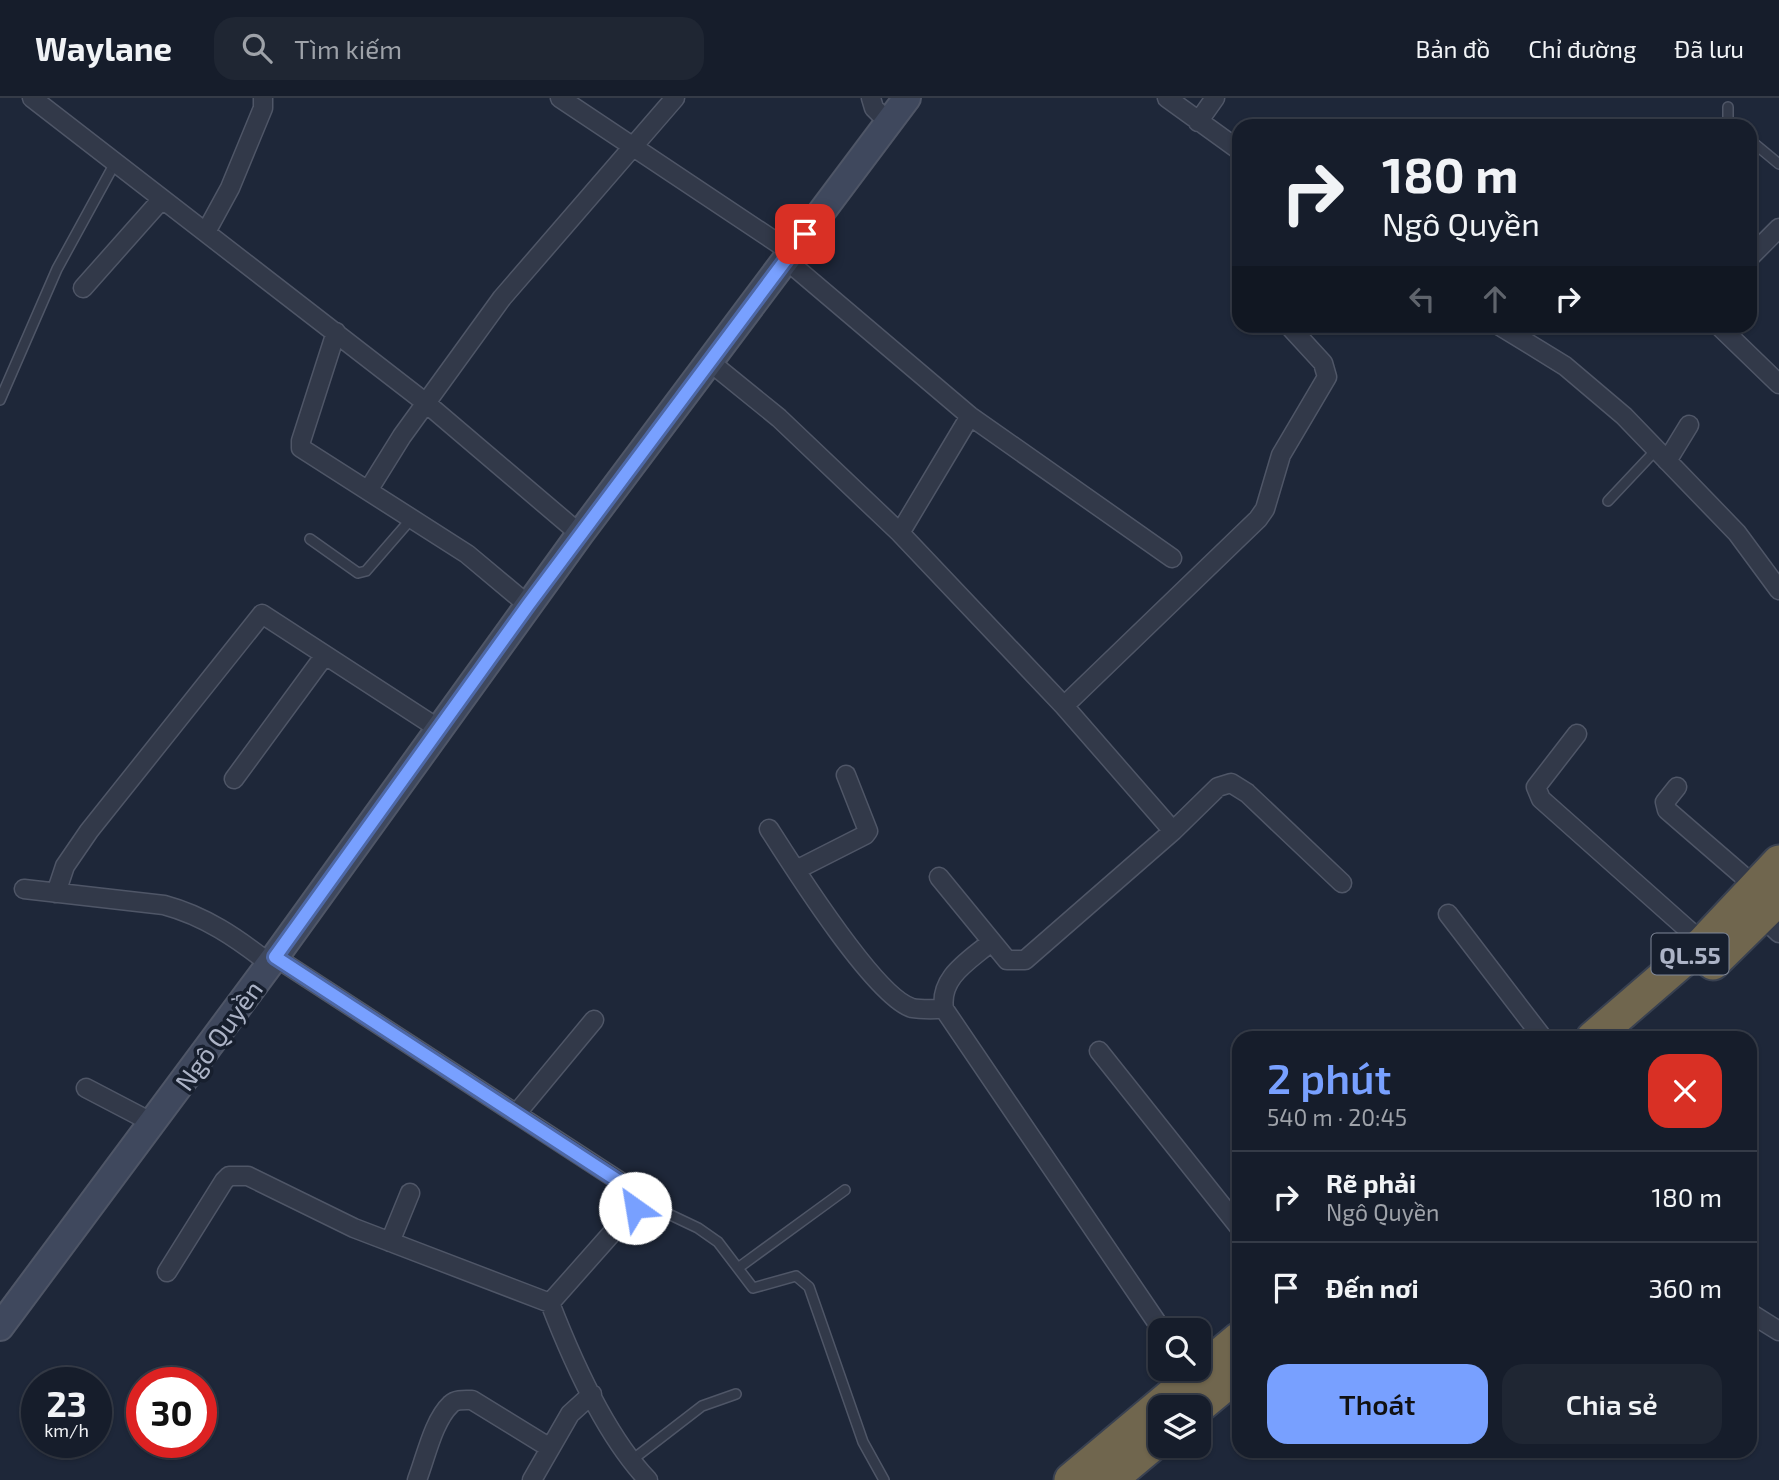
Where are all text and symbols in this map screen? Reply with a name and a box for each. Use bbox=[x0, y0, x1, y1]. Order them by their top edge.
search box bbox=[214, 17, 704, 80]
text: Waylane bbox=[35, 28, 172, 68]
icon: search bbox=[238, 29, 276, 67]
text: Tìm kiếm bbox=[294, 33, 402, 64]
text: Bản đồ bbox=[1416, 34, 1490, 63]
text: Chỉ đường bbox=[1528, 34, 1636, 63]
text: Đã lưu bbox=[1674, 34, 1744, 63]
text: 180 m bbox=[1382, 144, 1518, 203]
icon: right bbox=[1267, 147, 1358, 238]
pin bbox=[775, 204, 835, 264]
text: Ngô Quyền bbox=[1382, 204, 1540, 242]
icon: arrive bbox=[786, 215, 824, 253]
icon: left bbox=[1403, 280, 1441, 318]
icon: ahead bbox=[1476, 280, 1514, 318]
icon: right bbox=[1549, 280, 1587, 318]
road number: QL.55 bbox=[1652, 934, 1728, 974]
street label: Ngô Quyền bbox=[168, 974, 268, 1096]
text: 2 phút bbox=[1267, 1052, 1391, 1102]
button: close bbox=[1648, 1054, 1722, 1128]
text: 540 m · 20:45 bbox=[1267, 1103, 1407, 1131]
text: Rẽ phải bbox=[1326, 1167, 1416, 1198]
position arrow bbox=[598, 1171, 672, 1245]
icon: right bbox=[1267, 1178, 1305, 1216]
text: 180 m bbox=[1652, 1181, 1722, 1212]
text: Ngô Quyền bbox=[1326, 1198, 1439, 1226]
icon: arrive bbox=[1267, 1269, 1305, 1307]
text: Đến nơi bbox=[1326, 1272, 1419, 1303]
text: 360 m bbox=[1648, 1272, 1722, 1303]
map controls bbox=[1148, 1318, 1211, 1458]
button: search bbox=[1148, 1318, 1211, 1381]
button: Thoát bbox=[1267, 1364, 1488, 1444]
button: Chia sẻ bbox=[1502, 1364, 1722, 1444]
speed limit sign: 30 bbox=[126, 1367, 217, 1458]
text: 23 bbox=[46, 1382, 87, 1424]
button: layers bbox=[1148, 1395, 1211, 1458]
text: km/h bbox=[44, 1419, 89, 1441]

